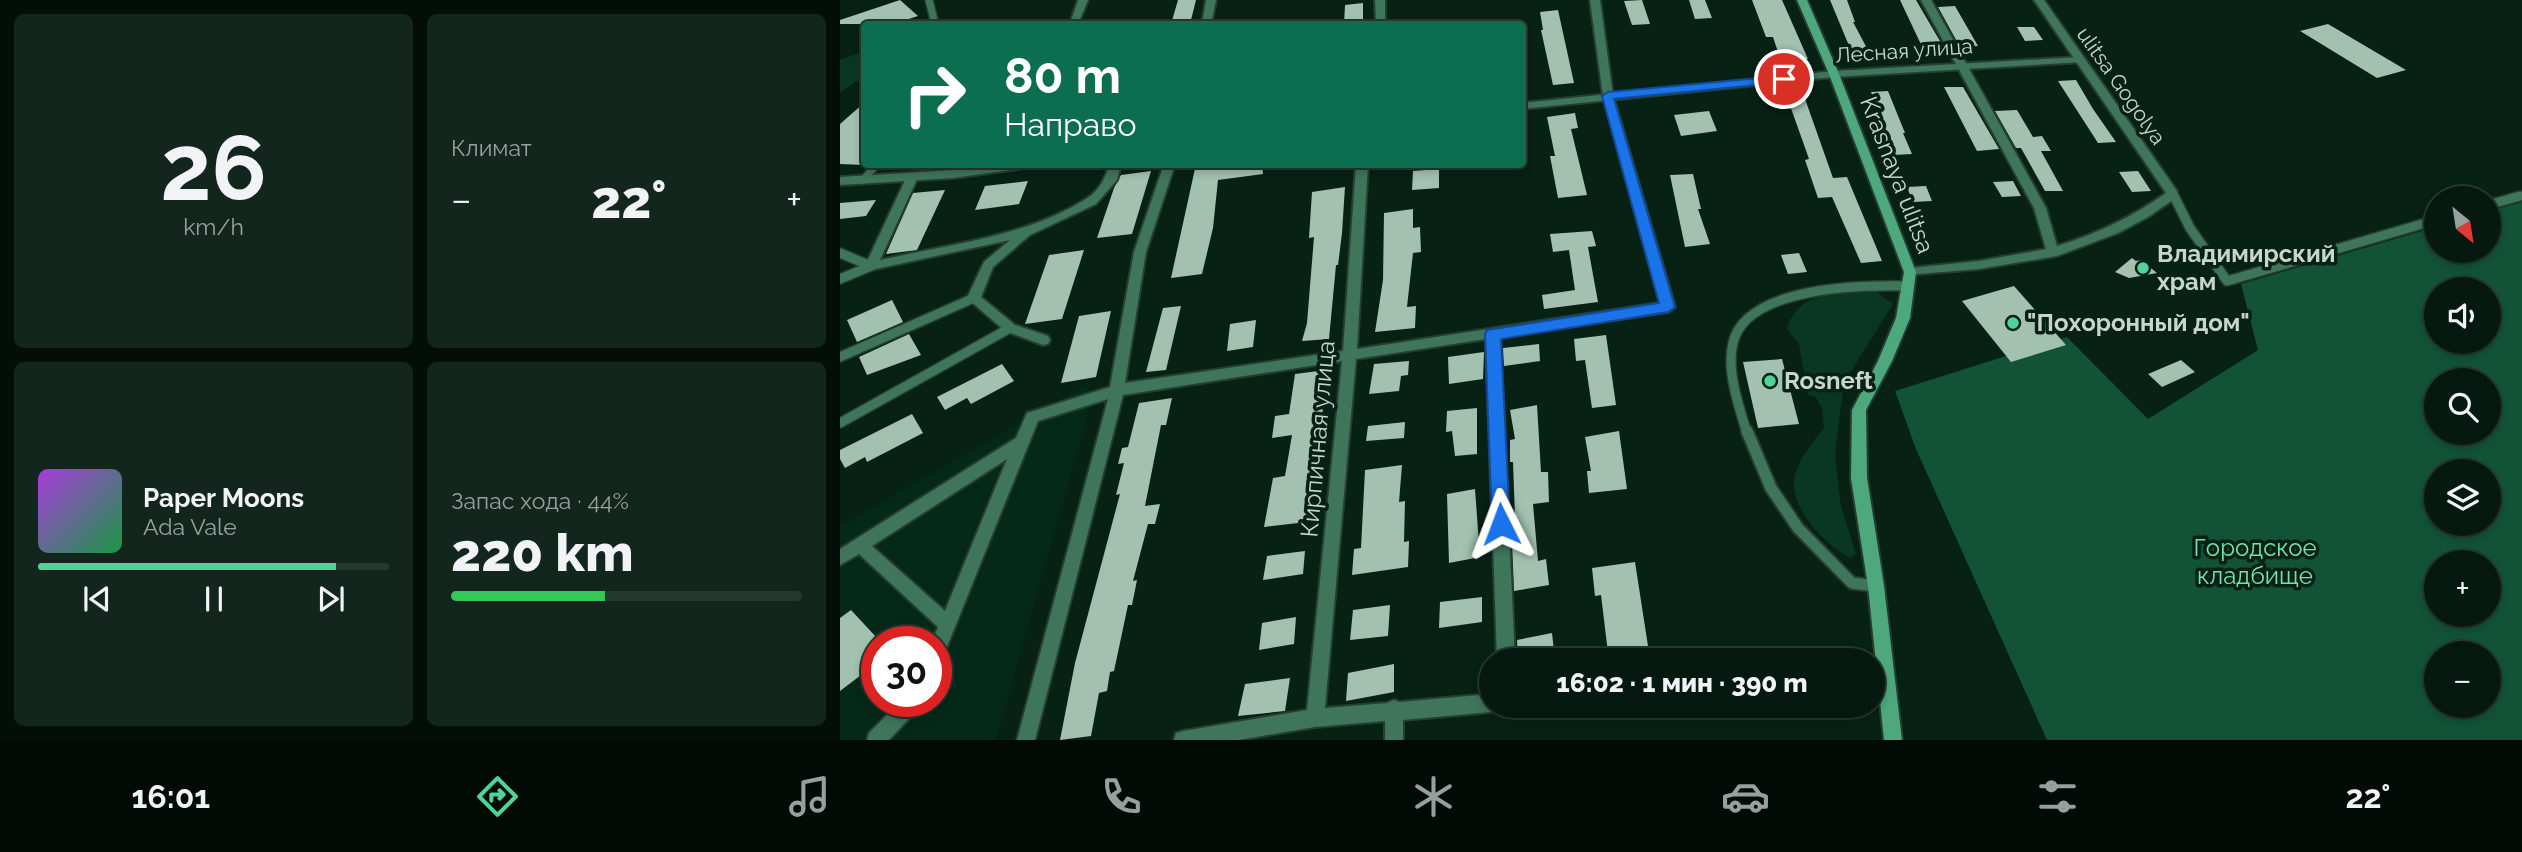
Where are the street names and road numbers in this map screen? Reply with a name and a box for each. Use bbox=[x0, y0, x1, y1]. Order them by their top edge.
street label: ulitsa Gogolya bbox=[2072, 22, 2171, 149]
street label: Лесная улица bbox=[1834, 33, 1974, 68]
street label: Krasnaya ulitsa bbox=[1854, 92, 1941, 257]
street label: Кирпичная улица bbox=[1294, 339, 1341, 539]

